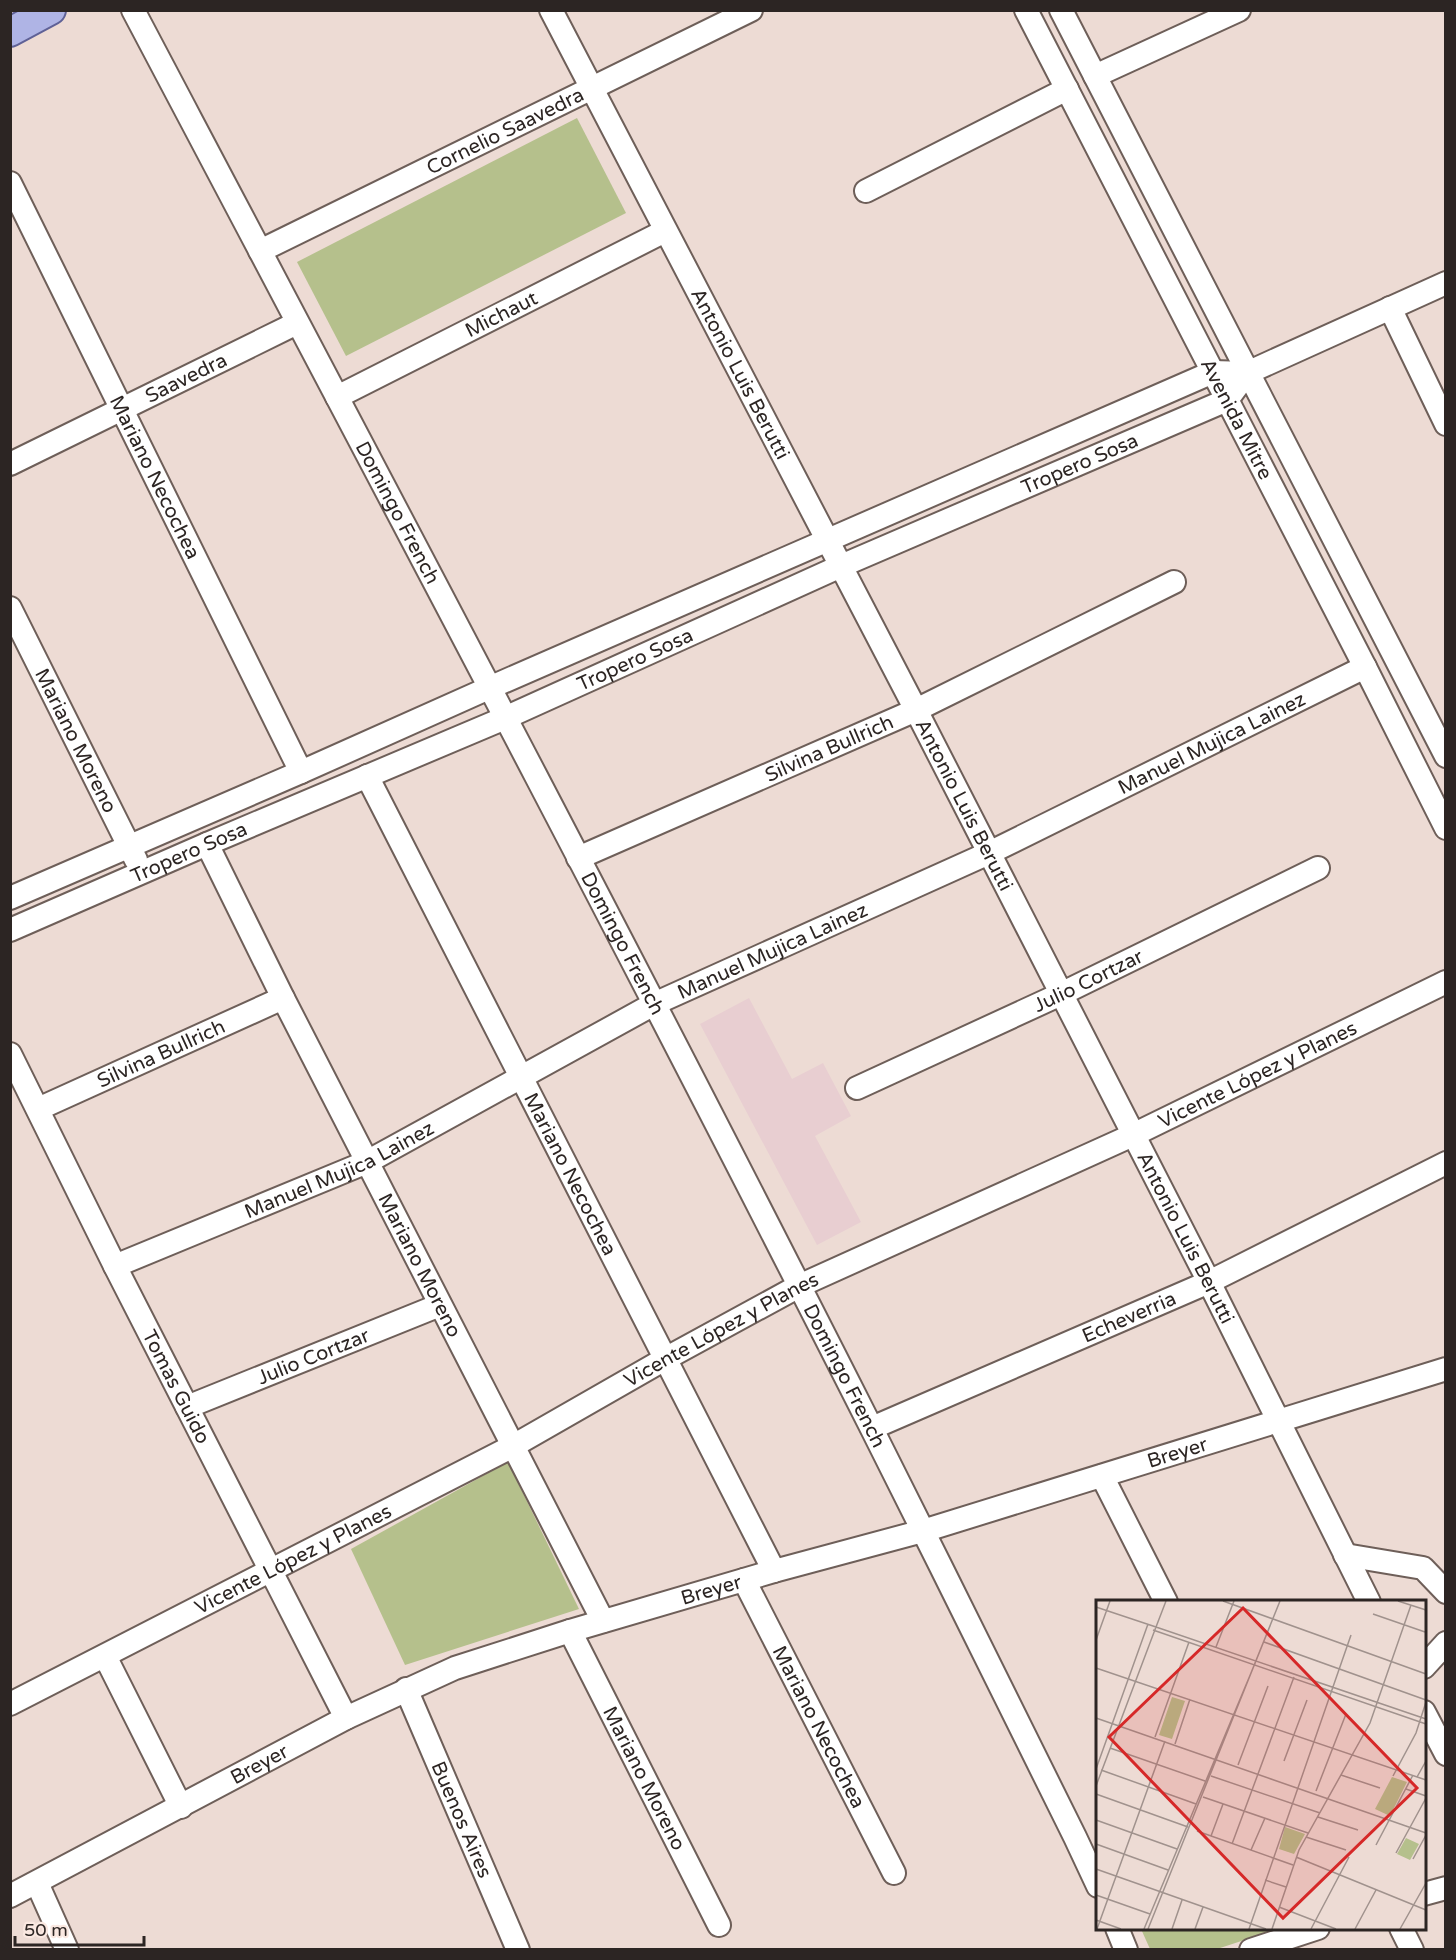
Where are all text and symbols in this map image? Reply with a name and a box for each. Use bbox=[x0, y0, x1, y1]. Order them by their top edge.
street label: Cornelio Saavedra bbox=[423, 83, 588, 180]
street label: Antonio Luis Berutti bbox=[685, 284, 794, 464]
street label: Michaut bbox=[461, 286, 542, 343]
street label: Saavedra bbox=[142, 348, 231, 409]
street label: Avenida Mitre bbox=[1195, 355, 1277, 484]
street label: Mariano Necochea bbox=[104, 392, 205, 563]
street label: Tropero Sosa bbox=[1018, 429, 1142, 500]
street label: Domingo French bbox=[350, 438, 444, 588]
street label: Tropero Sosa bbox=[574, 624, 697, 697]
street label: Mariano Moreno bbox=[29, 665, 121, 817]
street label: Manuel Mujica Lainez bbox=[1114, 687, 1310, 800]
street label: Silvina Bullrich bbox=[761, 710, 897, 788]
street label: Antonio Luis Berutti bbox=[910, 715, 1018, 895]
street label: Tropero Sosa bbox=[127, 817, 251, 889]
street label: Domingo French bbox=[575, 868, 669, 1019]
street label: Manuel Mujica Lainez bbox=[674, 898, 872, 1005]
street label: Julio Cortzar bbox=[1030, 944, 1148, 1018]
street label: Silvina Bullrich bbox=[94, 1015, 229, 1094]
street label: Vicente López y Planes bbox=[1155, 1016, 1361, 1134]
street label: Mariano Necochea bbox=[518, 1089, 621, 1260]
street label: Manuel Mujica Lainez bbox=[241, 1116, 438, 1224]
street label: Antonio Luis Berutti bbox=[1131, 1148, 1239, 1328]
street label: Mariano Moreno bbox=[372, 1190, 466, 1341]
street label: Vicente López y Planes bbox=[620, 1268, 823, 1393]
street label: Echeverria bbox=[1079, 1287, 1180, 1348]
street label: Domingo French bbox=[798, 1300, 890, 1452]
street label: Julio Cortzar bbox=[254, 1324, 373, 1390]
street label: Tomas Guido bbox=[137, 1326, 215, 1448]
street label: Breyer bbox=[1144, 1432, 1211, 1474]
street label: Vicente López y Planes bbox=[191, 1499, 396, 1620]
street label: Breyer bbox=[678, 1570, 745, 1611]
inset map bbox=[1096, 1600, 1426, 1930]
street label: Mariano Necochea bbox=[767, 1642, 870, 1813]
street label: Mariano Moreno bbox=[597, 1703, 690, 1855]
street label: Breyer bbox=[227, 1740, 293, 1790]
street label: Buenos Aires bbox=[426, 1758, 497, 1882]
scale bar bbox=[15, 1909, 144, 1947]
text: 50 m bbox=[24, 1919, 68, 1941]

